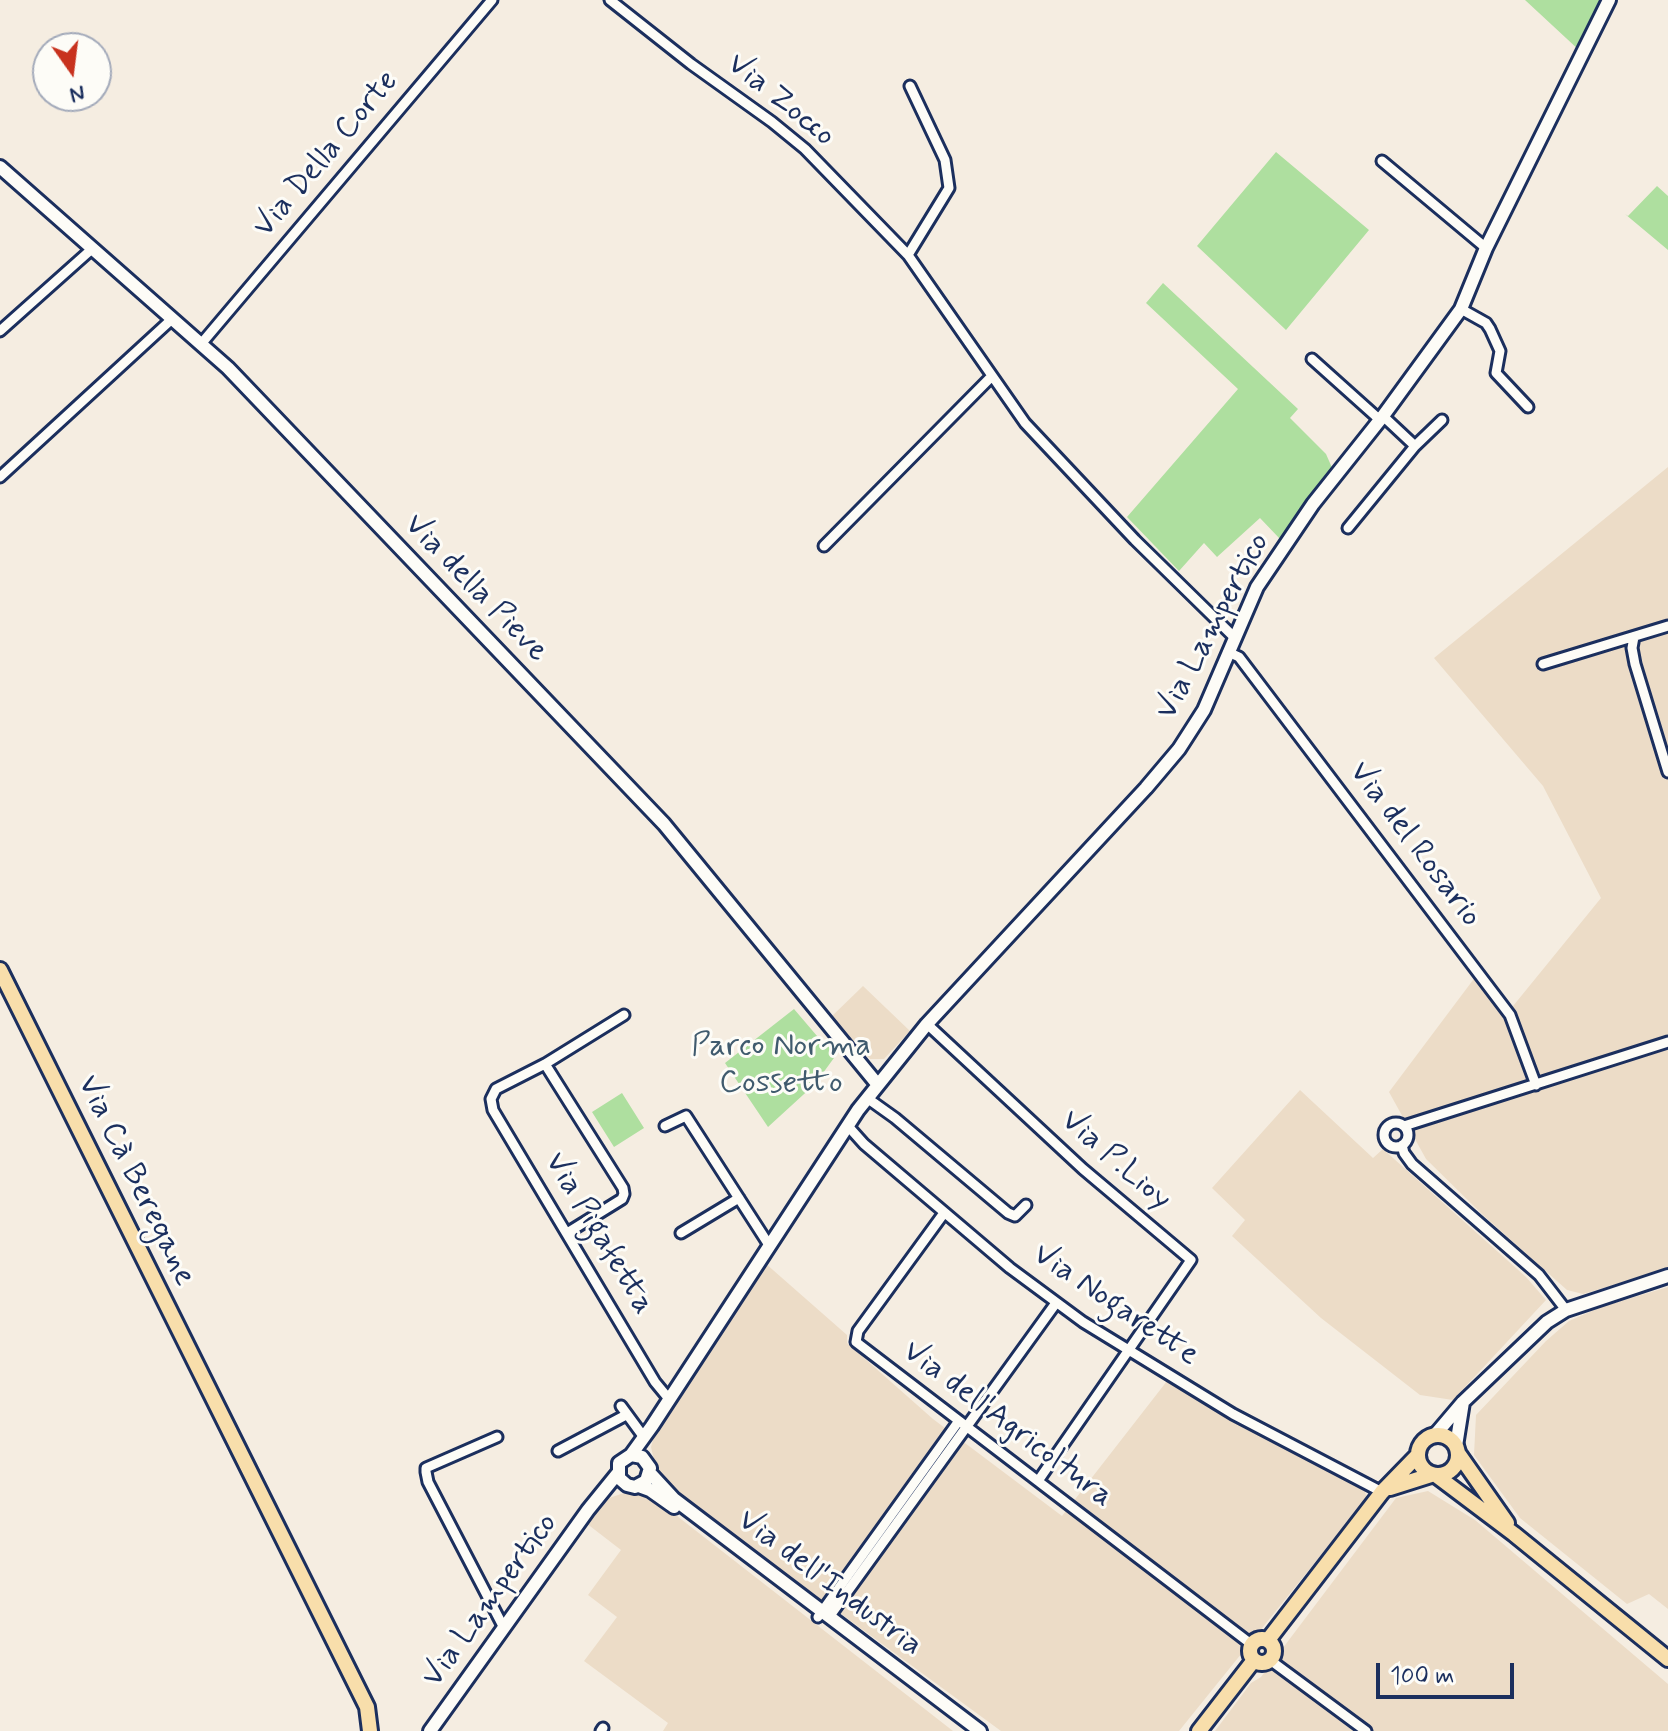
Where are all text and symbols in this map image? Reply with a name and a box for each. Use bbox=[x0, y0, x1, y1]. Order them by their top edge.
north arrow bbox=[32, 32, 112, 112]
street label: Via Zocco bbox=[718, 46, 842, 156]
street label: Via Della Corte bbox=[246, 64, 408, 246]
text: N bbox=[67, 78, 88, 109]
street label: Via della Pieve bbox=[395, 507, 555, 671]
street label: Via Lampertico bbox=[1149, 527, 1279, 727]
street label: Via del Rosario bbox=[1339, 755, 1489, 935]
park label: Parco Norma Cossetto bbox=[691, 1028, 871, 1103]
street label: Via Cà Beregane bbox=[67, 1069, 203, 1293]
street label: Via P.Lioy bbox=[1052, 1102, 1178, 1220]
street label: Via Pigafetta bbox=[535, 1146, 661, 1322]
street label: Via Nogarette bbox=[1025, 1236, 1205, 1376]
street label: Via dell'Agricoltura bbox=[894, 1333, 1120, 1517]
street label: Via dell'Industria bbox=[729, 1502, 929, 1666]
street label: Via Lampertico bbox=[415, 1506, 567, 1696]
scale bar bbox=[1380, 1647, 1518, 1697]
text: 100 m bbox=[1390, 1661, 1454, 1692]

